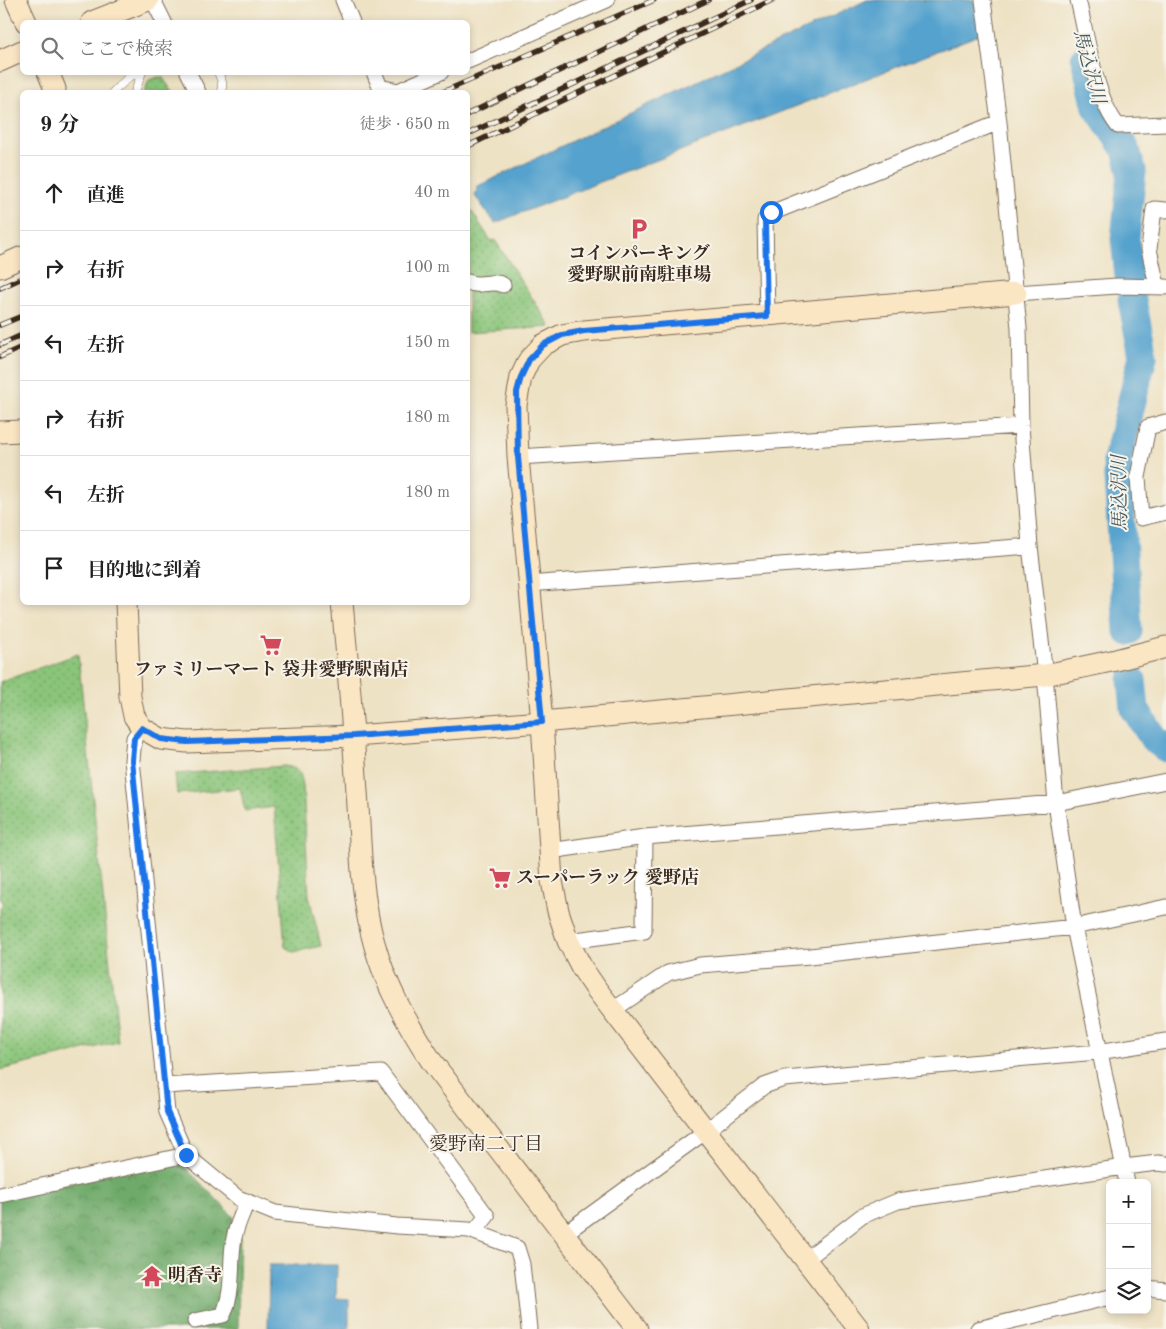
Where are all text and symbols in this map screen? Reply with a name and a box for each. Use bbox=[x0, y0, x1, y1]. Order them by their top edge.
search box bbox=[20, 20, 470, 75]
water label: 馬込沢川 bbox=[1069, 27, 1109, 108]
icon: search bbox=[38, 34, 66, 62]
text: ここで検索 bbox=[78, 41, 173, 60]
text: 9 分 bbox=[40, 115, 79, 136]
text: 徒歩 · 650 m bbox=[360, 117, 450, 133]
icon: ahead bbox=[40, 179, 68, 207]
text: 40 m bbox=[414, 185, 450, 201]
text: 直進 bbox=[87, 187, 125, 206]
route start bbox=[760, 201, 783, 224]
parking icon: コインパーキング 愛野駅前南駐車場 bbox=[626, 216, 652, 242]
place label: コインパーキング 愛野駅前南駐車場 bbox=[567, 243, 711, 284]
icon: right bbox=[40, 254, 68, 282]
text: 100 m bbox=[405, 260, 450, 276]
text: 右折 bbox=[87, 262, 125, 281]
icon: left bbox=[40, 329, 68, 357]
text: 150 m bbox=[405, 335, 450, 351]
text: 左折 bbox=[87, 337, 125, 356]
icon: right bbox=[40, 404, 68, 432]
text: 180 m bbox=[405, 410, 450, 426]
text: 右折 bbox=[87, 412, 125, 431]
water label: 馬込沢川 bbox=[1109, 453, 1131, 531]
icon: left bbox=[40, 479, 68, 507]
text: 180 m bbox=[405, 485, 450, 501]
text: 左折 bbox=[87, 487, 125, 506]
icon: arrive bbox=[40, 554, 68, 582]
text: 目的地に到着 bbox=[87, 562, 201, 581]
supermarket icon: ファミリーマート 袋井愛野駅南店 bbox=[258, 632, 284, 658]
place label: ファミリーマート 袋井愛野駅南店 bbox=[134, 659, 408, 679]
supermarket icon: スーパーラック 愛野店 bbox=[487, 865, 513, 891]
place label: スーパーラック 愛野店 bbox=[516, 867, 699, 887]
district label: 愛野南二丁目 bbox=[429, 1133, 543, 1155]
route end bbox=[175, 1144, 198, 1167]
map controls bbox=[1106, 1179, 1151, 1314]
button: + bbox=[1106, 1179, 1151, 1224]
button: − bbox=[1106, 1224, 1151, 1269]
temple icon: 明香寺 bbox=[139, 1263, 165, 1289]
place label: 明香寺 bbox=[168, 1265, 222, 1285]
button: layers bbox=[1106, 1269, 1151, 1314]

